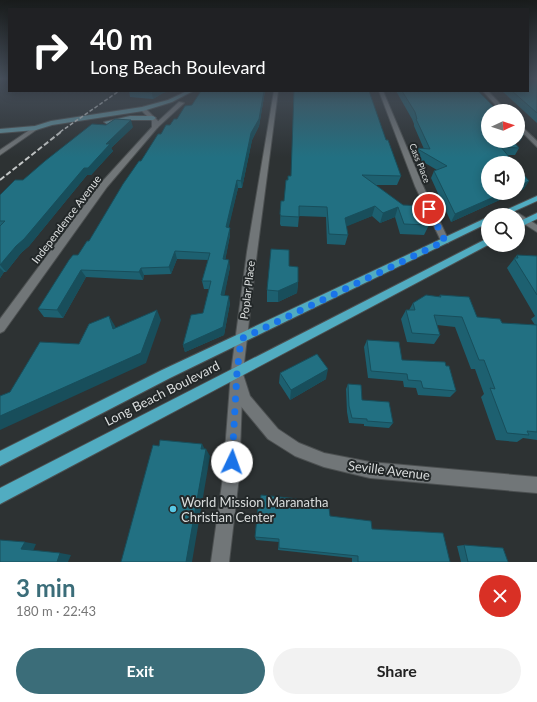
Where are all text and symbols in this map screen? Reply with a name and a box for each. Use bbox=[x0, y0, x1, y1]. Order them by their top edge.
text: 40 m bbox=[90, 22, 153, 56]
icon: right bbox=[24, 24, 76, 76]
text: Long Beach Boulevard bbox=[90, 56, 266, 78]
north arrow bbox=[481, 104, 525, 148]
map controls bbox=[481, 104, 525, 252]
street label: Cass Place bbox=[407, 142, 433, 185]
button: sound bbox=[481, 156, 525, 200]
street label: Independence Avenue bbox=[29, 172, 104, 266]
pin bbox=[412, 192, 446, 226]
icon: arrive bbox=[418, 198, 440, 220]
button: search bbox=[481, 208, 525, 252]
street label: Poplar Place bbox=[237, 260, 257, 320]
street label: Long Beach Boulevard bbox=[102, 357, 222, 429]
position arrow bbox=[211, 441, 253, 483]
street label: Seville Avenue bbox=[347, 457, 431, 483]
place label: World Mission Maranatha Christian Center bbox=[181, 494, 328, 525]
marker: World Mission Maranatha Christian Center bbox=[168, 504, 178, 514]
text: 3 min bbox=[16, 573, 76, 602]
button: close bbox=[479, 575, 521, 617]
text: 180 m · 22:43 bbox=[16, 603, 96, 619]
button: Exit bbox=[16, 648, 265, 694]
button: Share bbox=[273, 648, 521, 694]

